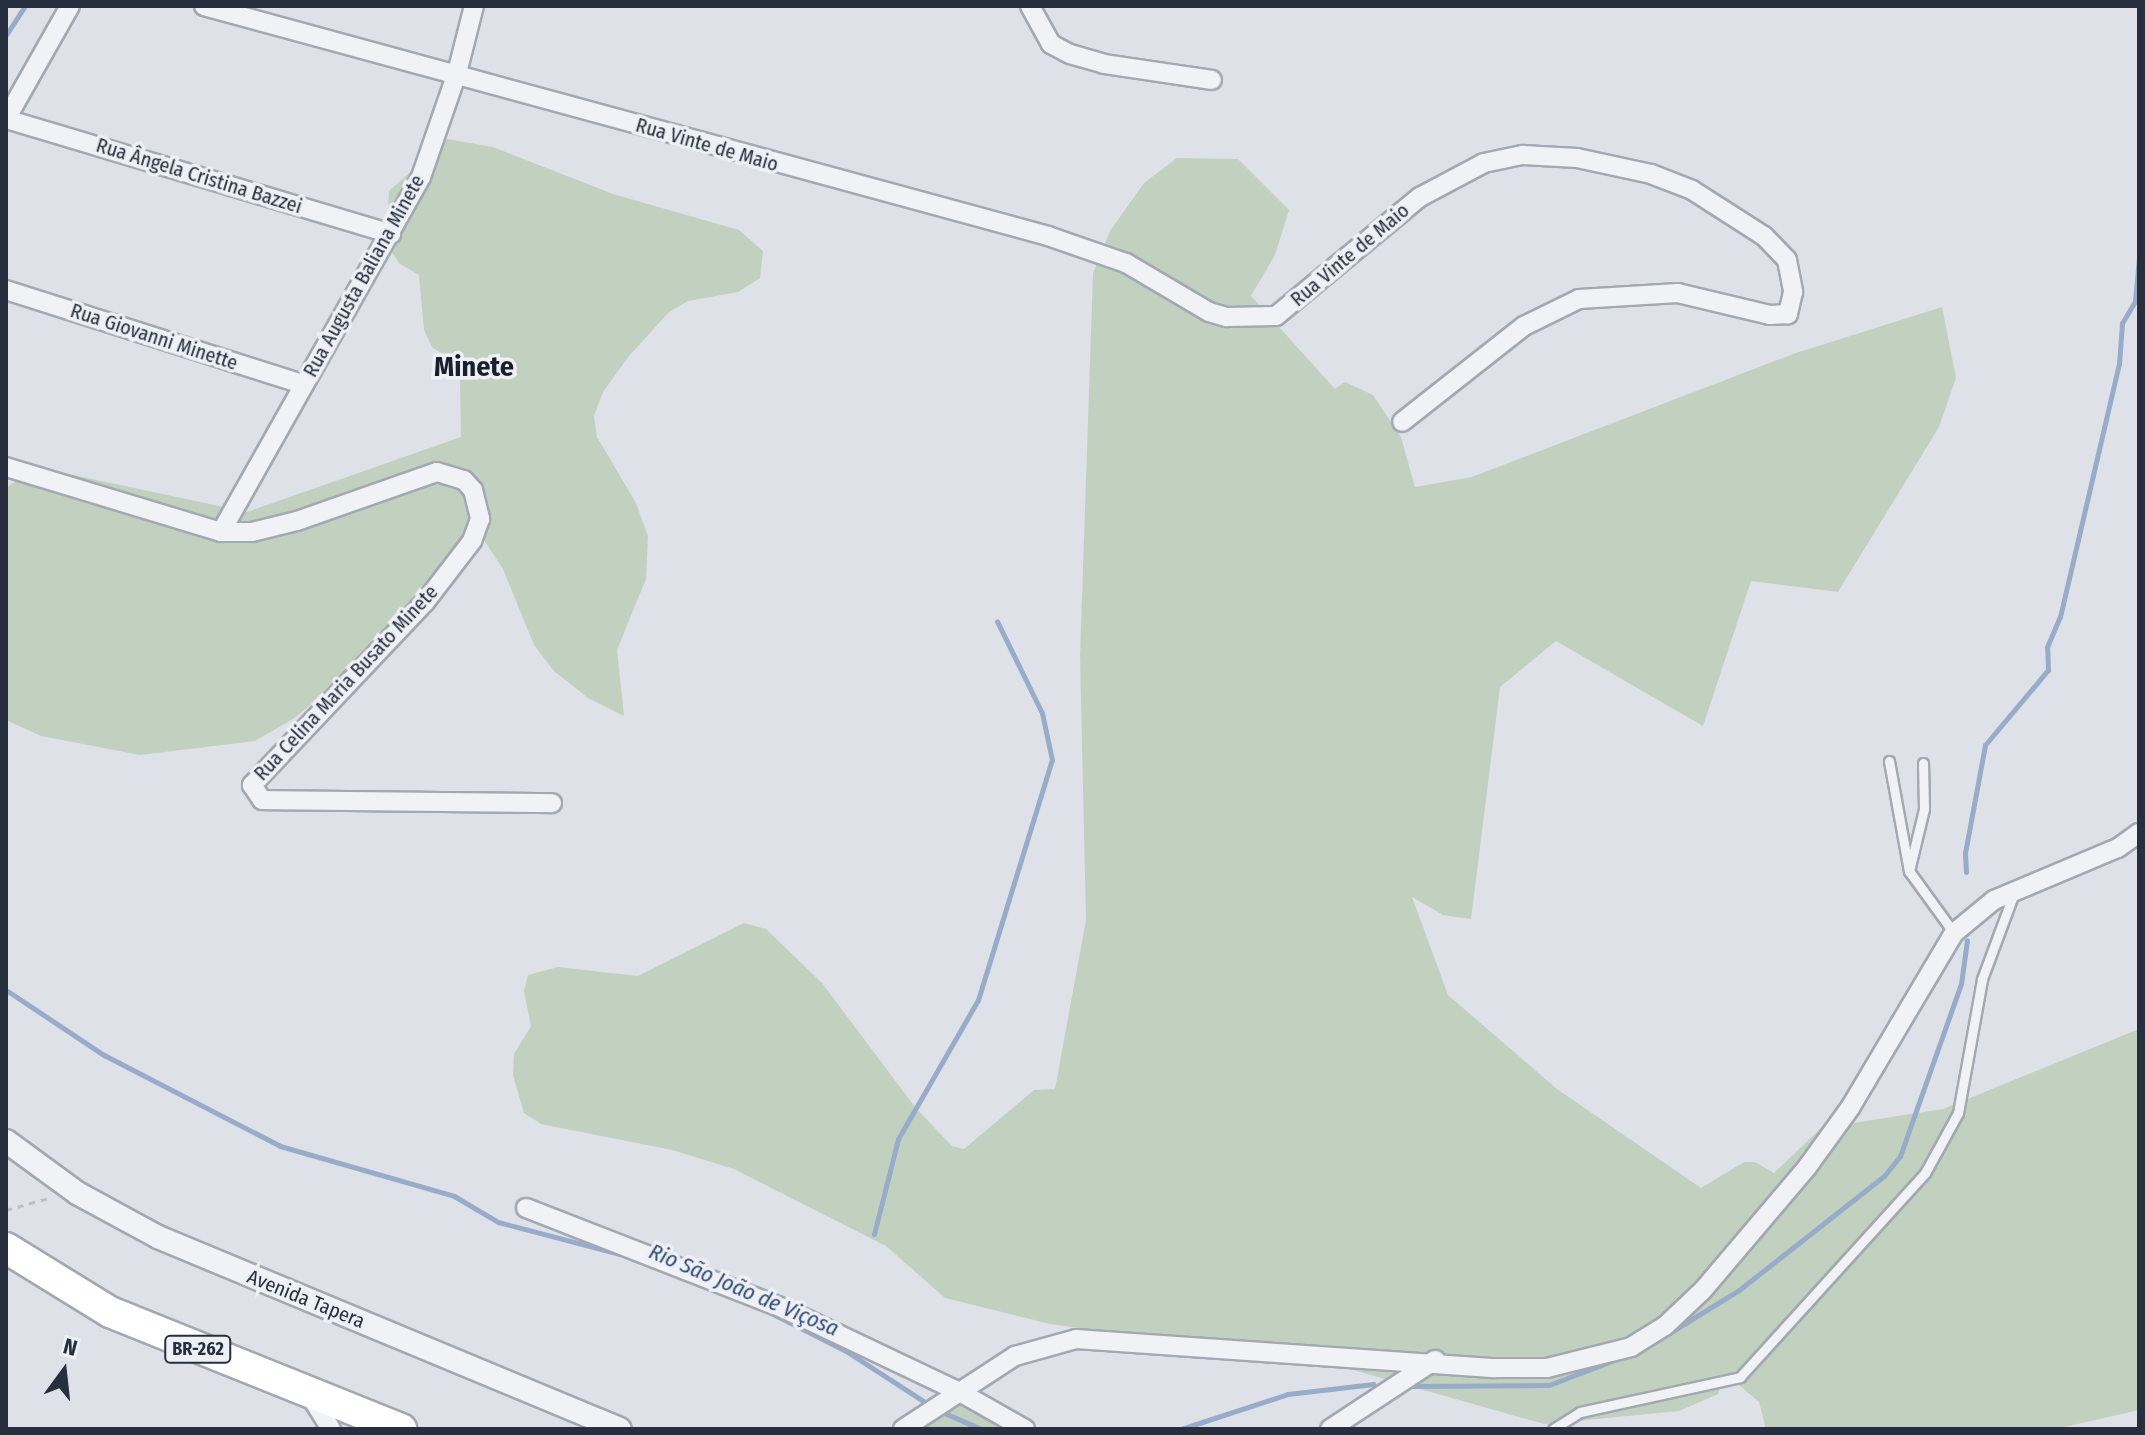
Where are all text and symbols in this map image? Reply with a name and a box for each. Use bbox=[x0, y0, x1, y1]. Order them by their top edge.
street label: Rua Vinte de Maio bbox=[633, 113, 781, 177]
street label: Rua Ângela Cristina Bazzei bbox=[93, 133, 305, 219]
street label: Rua Augusta Baliana Minete bbox=[298, 171, 430, 381]
street label: Rua Vinte de Maio bbox=[1286, 198, 1414, 312]
street label: Rua Giovanni Minette bbox=[67, 299, 241, 375]
district label: Minete bbox=[434, 350, 514, 384]
street label: Rua Celina Maria Busato Minete bbox=[249, 580, 443, 786]
water label: Rio São João de Viçosa bbox=[645, 1238, 843, 1342]
street label: Avenida Tapera bbox=[244, 1265, 368, 1333]
north arrow bbox=[24, 1331, 104, 1411]
text: N bbox=[60, 1333, 80, 1362]
road number: BR-262 bbox=[164, 1335, 232, 1363]

